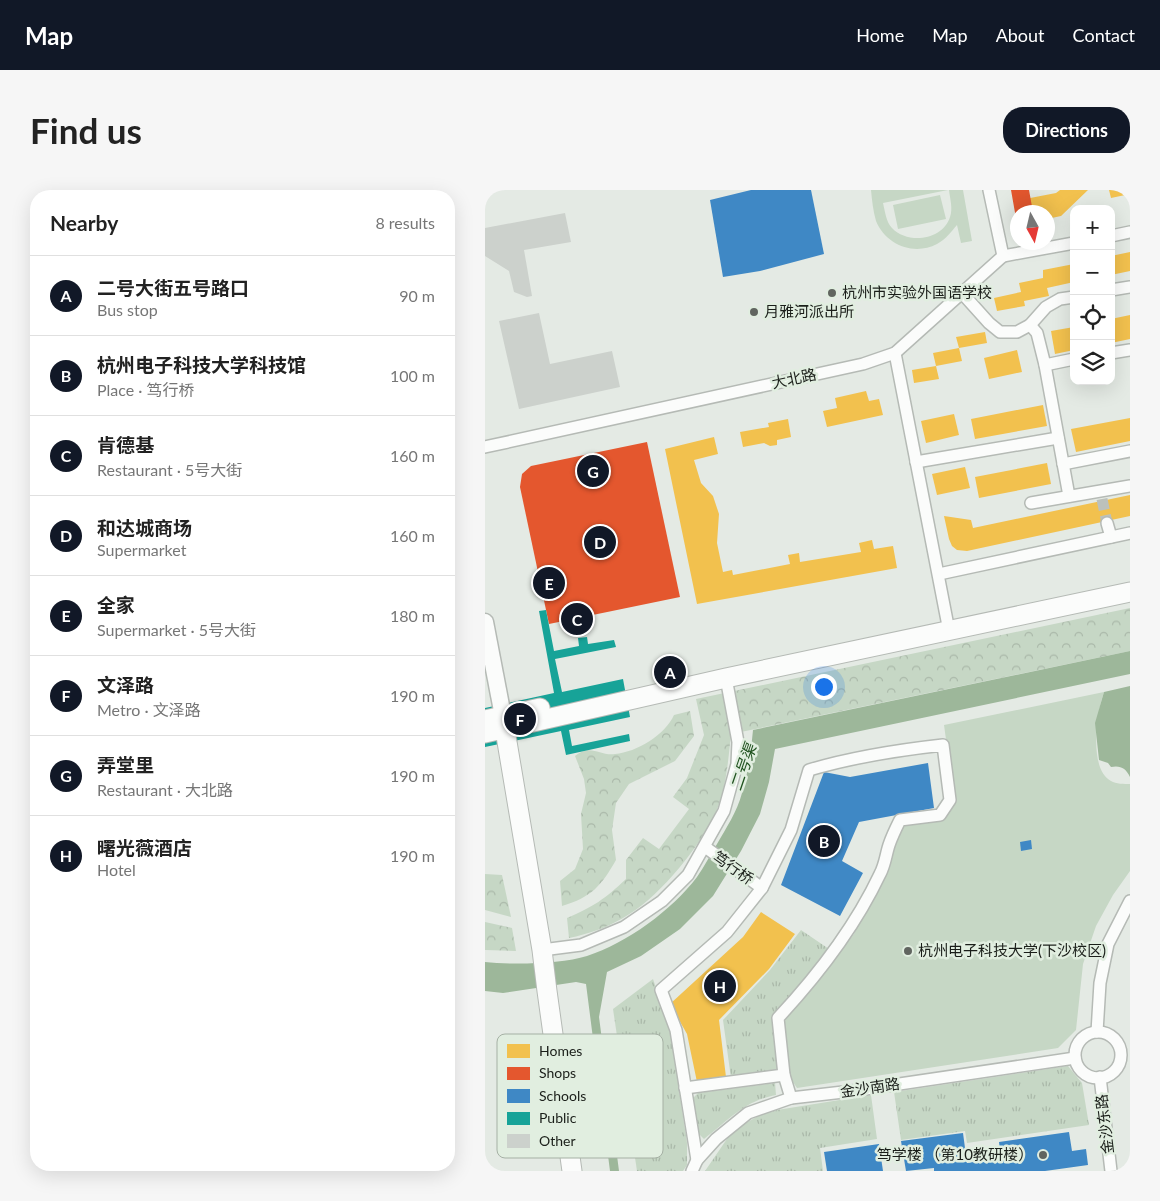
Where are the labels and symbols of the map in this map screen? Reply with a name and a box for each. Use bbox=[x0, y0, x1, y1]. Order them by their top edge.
north arrow bbox=[1010, 205, 1055, 250]
place label: 杭州市实验外国语学校 bbox=[842, 283, 992, 301]
marker: 杭州市实验外国语学校 bbox=[826, 287, 838, 299]
place label: 月雅河派出所 bbox=[764, 302, 854, 320]
marker: 月雅河派出所 bbox=[748, 306, 760, 318]
street label: 大北路 bbox=[770, 365, 818, 392]
pin: G bbox=[577, 452, 609, 490]
pin: D bbox=[584, 523, 616, 561]
pin: E bbox=[533, 564, 565, 602]
pin: C bbox=[561, 600, 593, 638]
pin: A bbox=[654, 653, 686, 691]
your location bbox=[811, 674, 837, 700]
pin: F bbox=[504, 700, 536, 738]
water label: 二号渠 bbox=[726, 739, 760, 793]
pin: B bbox=[808, 822, 840, 860]
street label: 笃行桥 bbox=[710, 847, 757, 887]
place label: 杭州电子科技大学(下沙校区) bbox=[918, 941, 1106, 959]
marker: 杭州电子科技大学(下沙校区) bbox=[902, 945, 914, 957]
pin: H bbox=[704, 967, 736, 1005]
legend bbox=[497, 1034, 663, 1158]
text: Homes bbox=[539, 1042, 582, 1059]
text: Shops bbox=[539, 1064, 576, 1081]
street label: 金沙南路 bbox=[839, 1074, 901, 1100]
text: Schools bbox=[539, 1087, 586, 1104]
street label: 金沙东路 bbox=[1091, 1093, 1117, 1155]
text: Public bbox=[539, 1109, 577, 1126]
text: Other bbox=[539, 1132, 576, 1149]
place label: 笃学楼 （第10教研楼） bbox=[877, 1145, 1033, 1163]
marker: 笃学楼 （第10教研楼） bbox=[1037, 1149, 1049, 1161]

